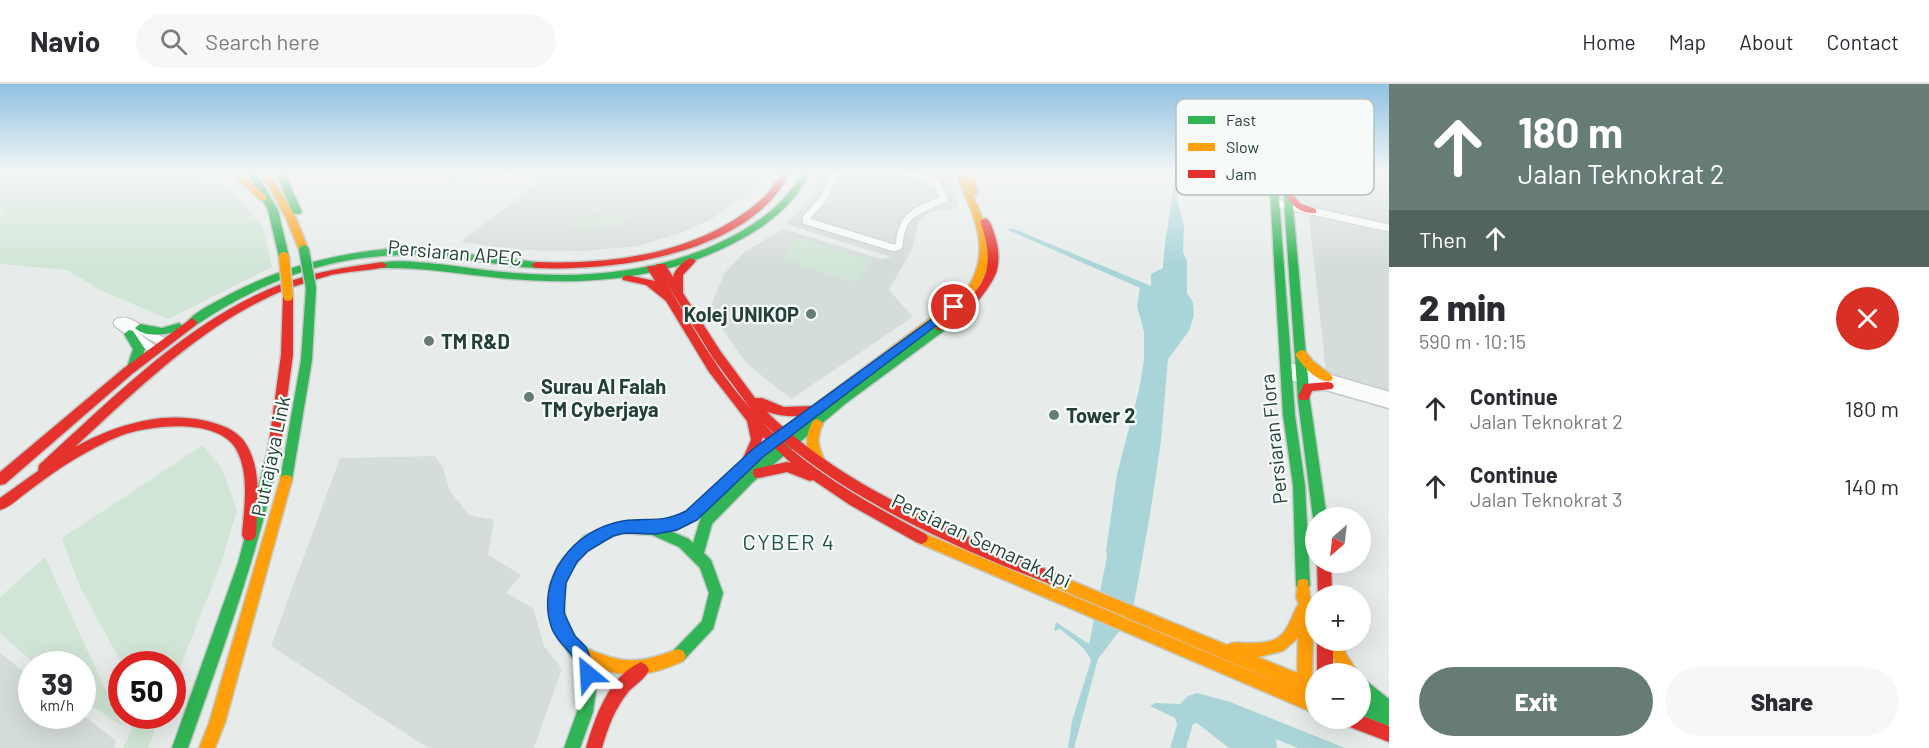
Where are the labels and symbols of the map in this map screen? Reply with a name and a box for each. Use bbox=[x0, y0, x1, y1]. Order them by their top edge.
legend bbox=[1176, 99, 1374, 195]
text: Fast bbox=[1226, 110, 1256, 129]
text: Slow bbox=[1226, 137, 1259, 156]
text: Jam bbox=[1226, 164, 1257, 183]
street label: Persiaran APEC bbox=[387, 234, 523, 270]
pin bbox=[928, 281, 979, 332]
place label: Kolej UNIKOP bbox=[684, 302, 799, 326]
marker: Kolej UNIKOP bbox=[804, 307, 818, 321]
place label: TM R&D bbox=[441, 329, 510, 353]
marker: TM R&D bbox=[422, 334, 436, 348]
street label: Persiaran Flora bbox=[1254, 373, 1292, 505]
place label: Surau Al Falah TM Cyberjaya bbox=[541, 374, 666, 421]
marker: Surau Al Falah TM Cyberjaya bbox=[522, 390, 536, 404]
street label: Putrajaya Link bbox=[246, 393, 294, 519]
place label: Tower 2 bbox=[1066, 403, 1135, 427]
marker: Tower 2 bbox=[1047, 408, 1061, 422]
street label: Persiaran Semarak Api bbox=[888, 488, 1076, 592]
north arrow bbox=[1305, 507, 1371, 573]
district label: CYBER 4 bbox=[743, 528, 835, 554]
position arrow bbox=[556, 642, 620, 706]
speed limit sign: 50 bbox=[108, 651, 186, 729]

